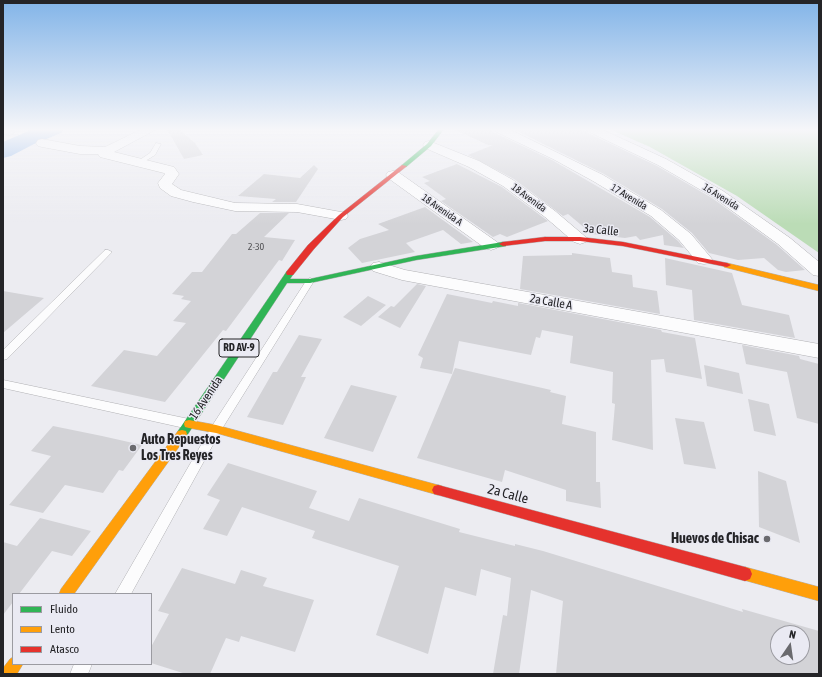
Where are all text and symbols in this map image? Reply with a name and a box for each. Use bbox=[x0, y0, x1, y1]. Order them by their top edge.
street label: 18 Avenida bbox=[509, 181, 549, 215]
street label: 17 Avenida bbox=[608, 181, 650, 213]
street label: 16 Avenida bbox=[701, 181, 741, 213]
street label: 18 Avenida A bbox=[419, 192, 465, 228]
street label: 3a Calle bbox=[583, 221, 619, 239]
house number: 2-30 bbox=[248, 241, 264, 253]
street label: 2a Calle A bbox=[529, 291, 573, 313]
road number: RD AV-9 bbox=[219, 339, 259, 357]
street label: 16 Avenida bbox=[186, 374, 226, 422]
place label: Auto Repuestos Los Tres Reyes bbox=[141, 432, 220, 464]
marker: Auto Repuestos Los Tres Reyes bbox=[128, 443, 138, 453]
street label: 2a Calle bbox=[486, 481, 530, 507]
place label: Huevos de Chisac bbox=[671, 531, 759, 547]
marker: Huevos de Chisac bbox=[762, 534, 772, 544]
legend bbox=[12, 593, 152, 665]
text: Fluido bbox=[50, 602, 78, 616]
text: Lento bbox=[50, 622, 75, 636]
north arrow bbox=[770, 625, 810, 665]
text: N bbox=[788, 628, 797, 641]
text: Atasco bbox=[50, 642, 79, 656]

